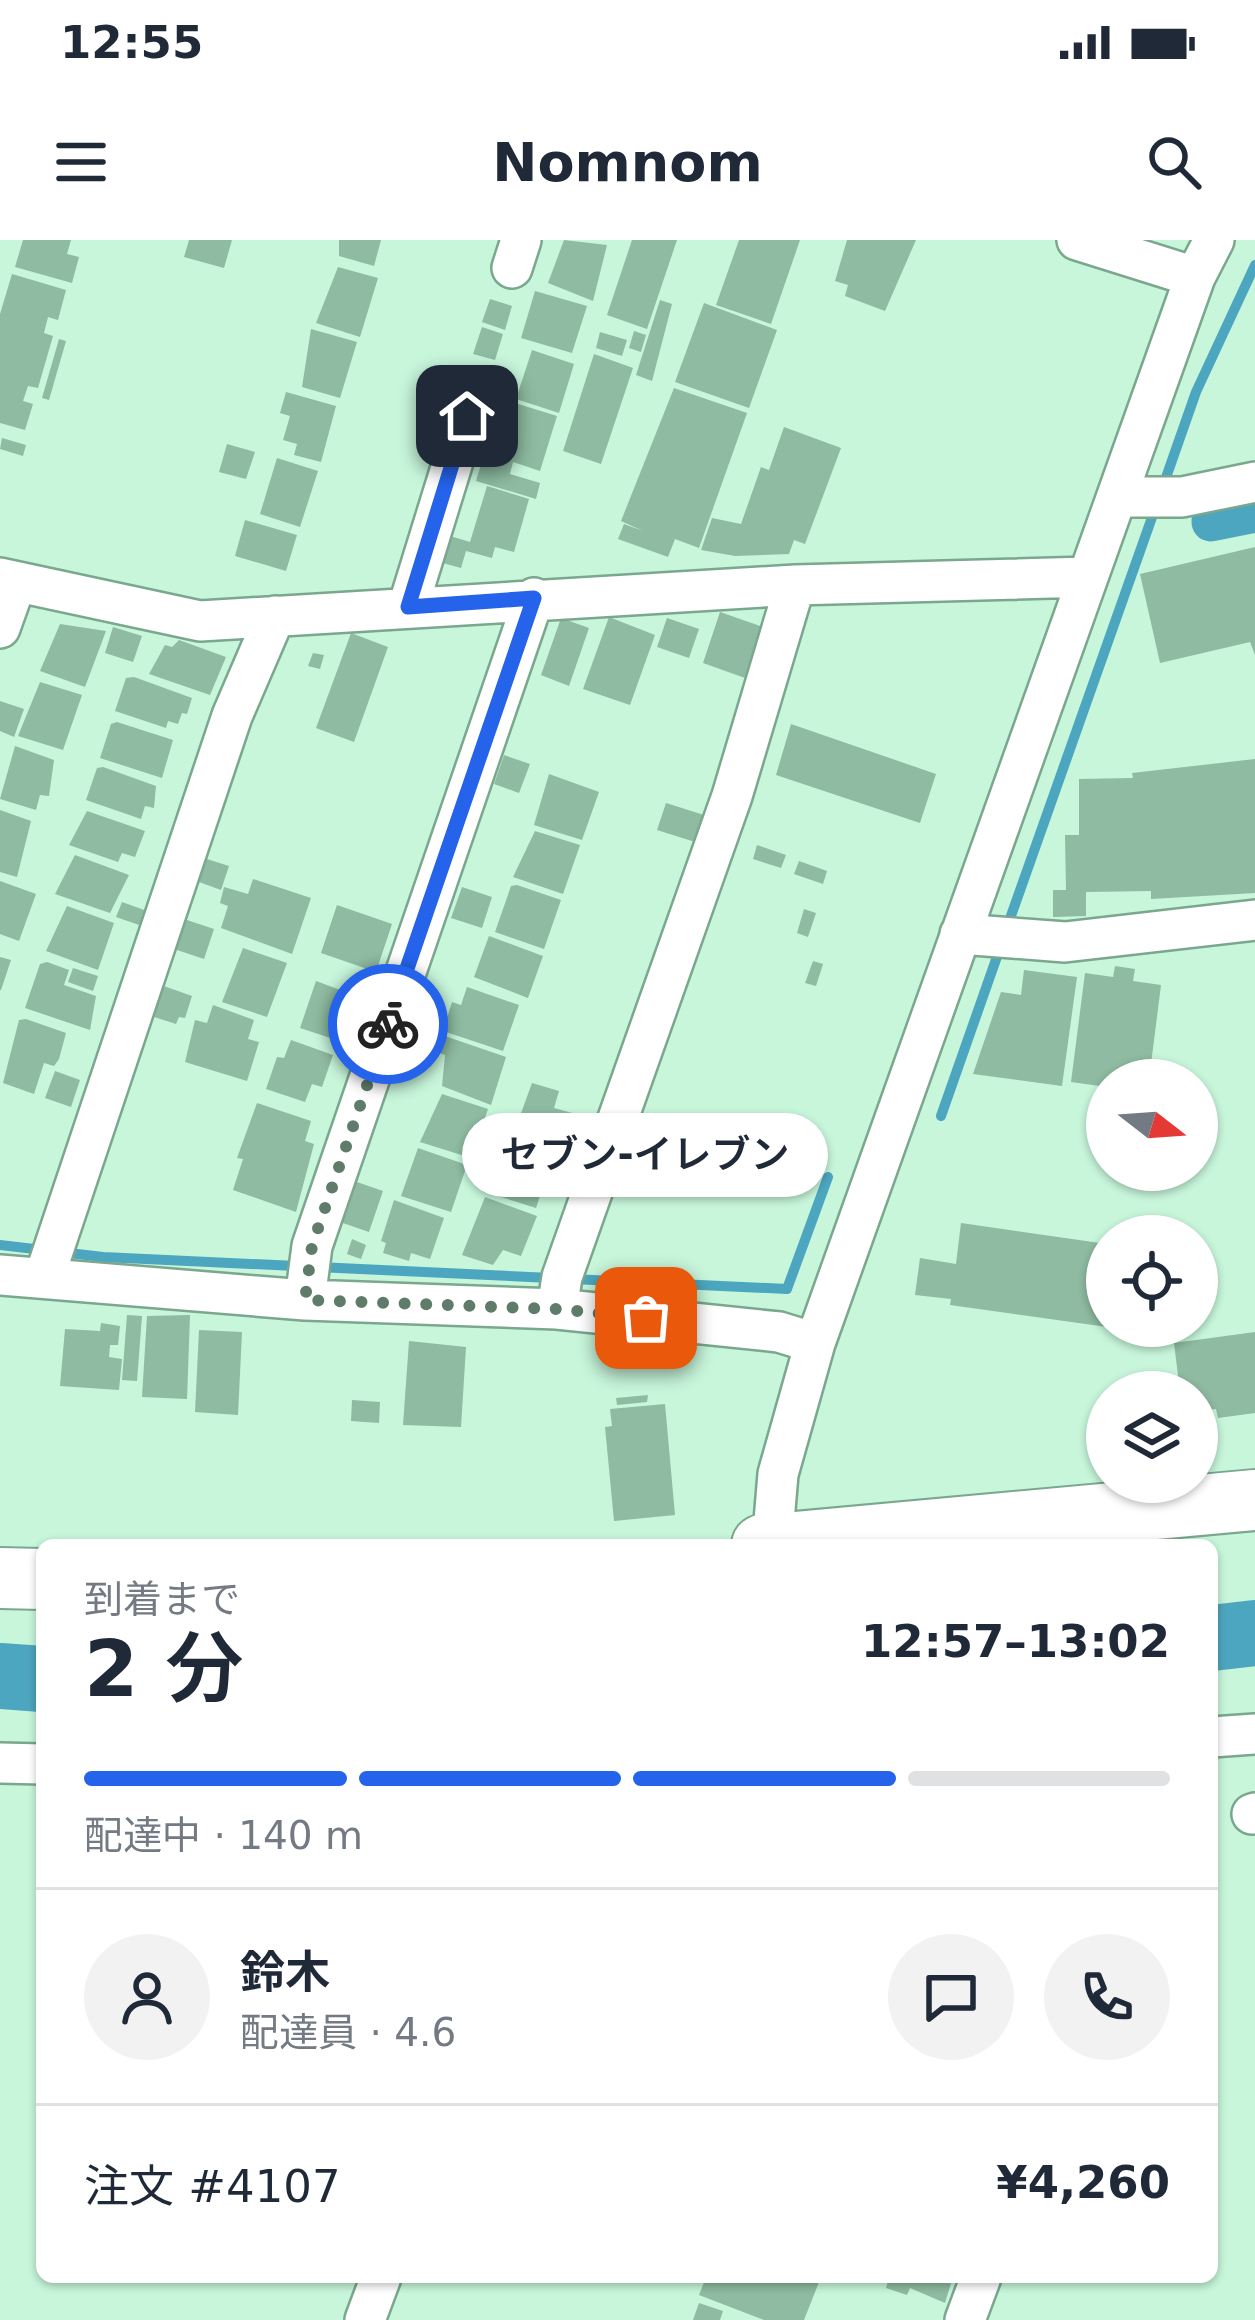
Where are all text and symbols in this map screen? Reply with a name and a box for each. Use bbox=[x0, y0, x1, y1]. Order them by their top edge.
text: 12:55 bbox=[60, 16, 203, 69]
icon: menu bbox=[48, 129, 114, 195]
icon: search bbox=[1141, 129, 1207, 195]
text: Nomnom bbox=[492, 131, 763, 194]
pin bbox=[416, 365, 518, 467]
icon: home bbox=[434, 383, 500, 449]
courier bbox=[328, 964, 448, 1084]
icon: bike bbox=[355, 991, 421, 1057]
north arrow bbox=[1086, 1059, 1218, 1191]
map controls bbox=[1086, 1059, 1218, 1503]
callout: セブン-イレブン bbox=[463, 1114, 829, 1198]
text: セブン-イレブン bbox=[500, 1132, 790, 1177]
button: locate bbox=[1086, 1215, 1218, 1347]
pin bbox=[595, 1267, 697, 1369]
icon: bag bbox=[613, 1285, 679, 1351]
button: layers bbox=[1086, 1371, 1218, 1503]
text: 到着まで bbox=[84, 1577, 240, 1622]
text: 12:57–13:02 bbox=[861, 1615, 1170, 1668]
text: 2 分 bbox=[84, 1624, 243, 1714]
text: 配達中 · 140 m bbox=[84, 1813, 363, 1858]
button: person bbox=[84, 1934, 210, 2060]
button: chat bbox=[888, 1934, 1014, 2060]
button: phone bbox=[1044, 1934, 1170, 2060]
text: 鈴木 bbox=[240, 1946, 330, 1999]
text: 配達員 · 4.6 bbox=[240, 2010, 456, 2055]
text: ¥4,260 bbox=[996, 2156, 1170, 2209]
text: 注文 #4107 bbox=[84, 2160, 341, 2213]

